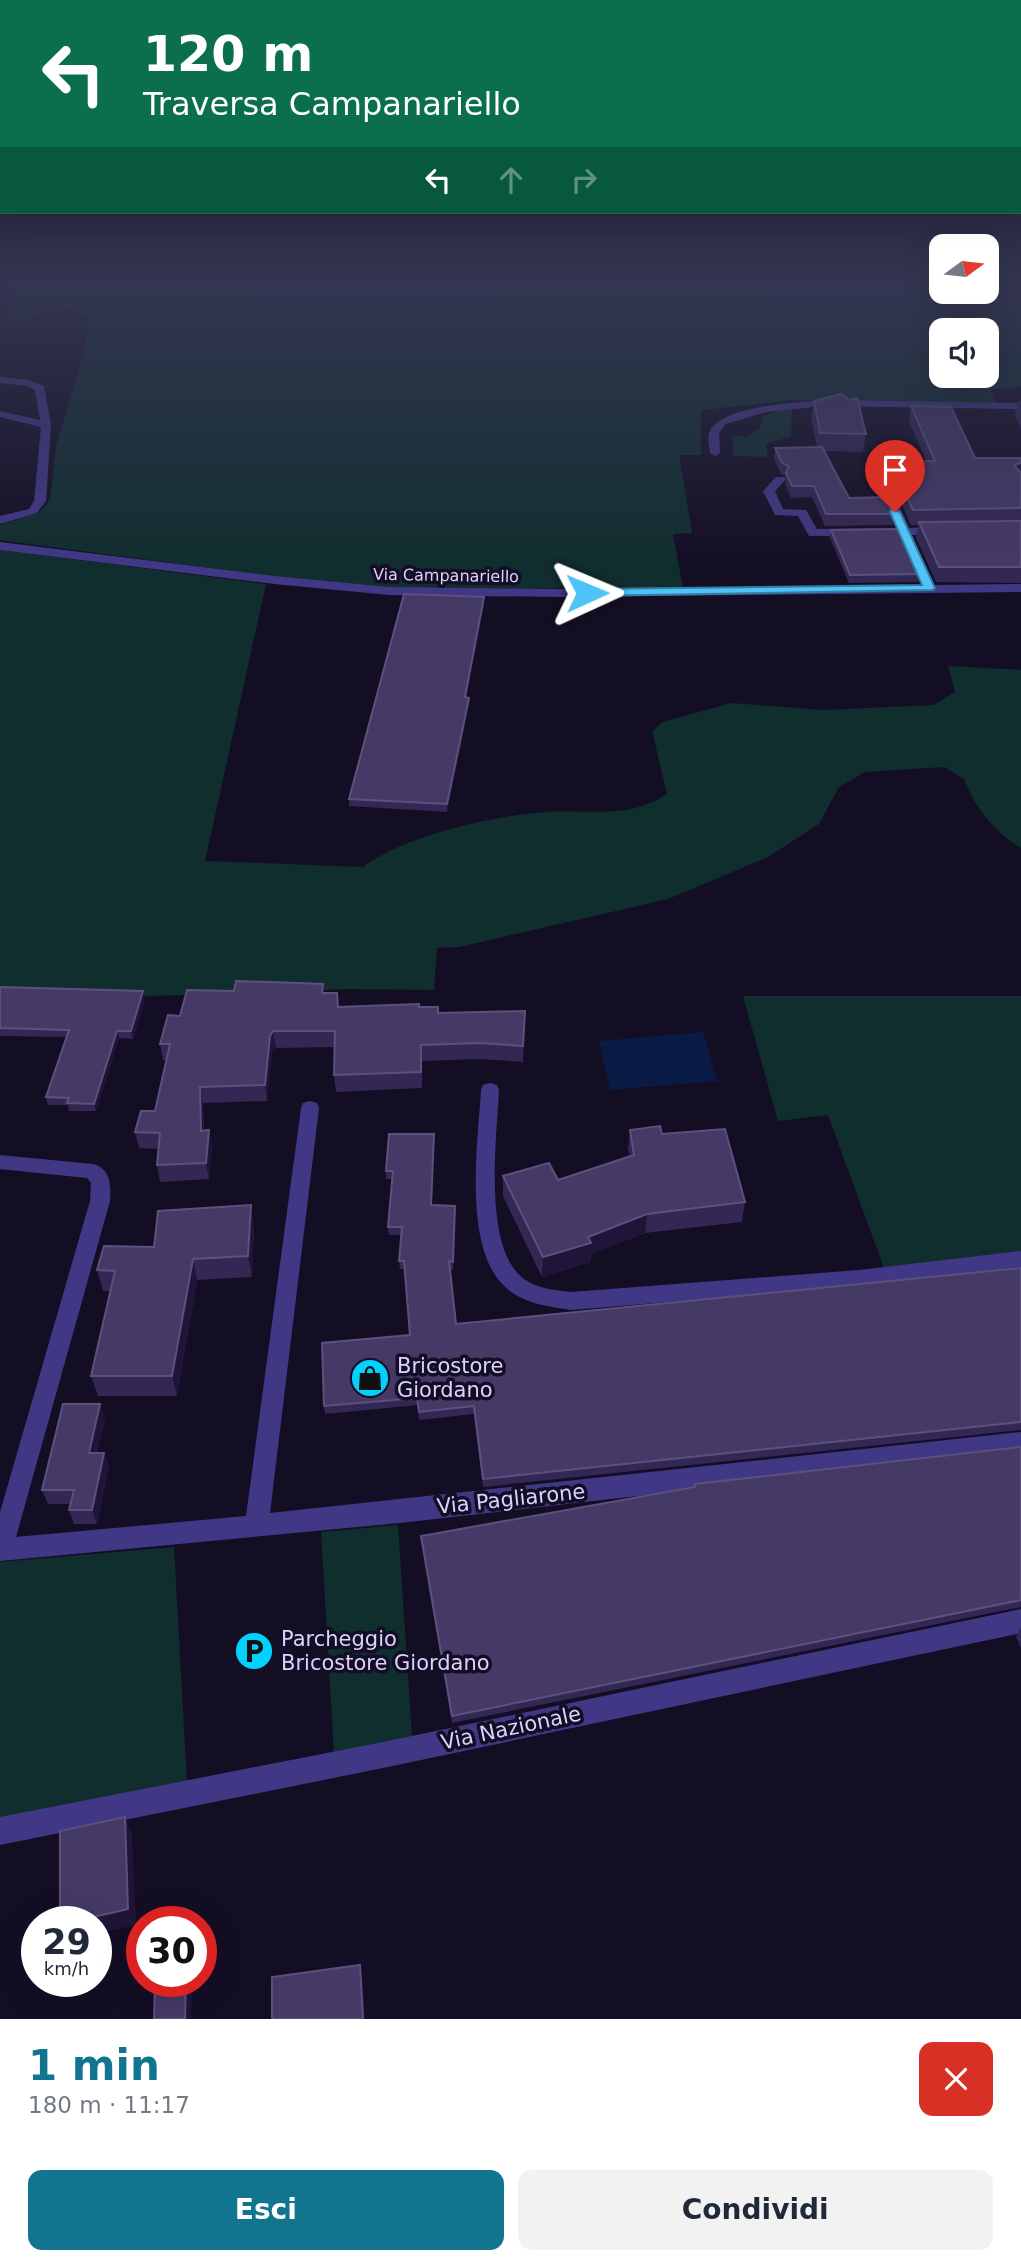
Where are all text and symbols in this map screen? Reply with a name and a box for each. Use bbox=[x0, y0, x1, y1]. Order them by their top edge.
text: 120 m bbox=[143, 26, 313, 83]
icon: left bbox=[28, 28, 119, 119]
text: Traversa Campanariello bbox=[143, 85, 521, 123]
icon: left bbox=[419, 161, 457, 199]
icon: ahead bbox=[492, 161, 530, 199]
icon: right bbox=[565, 161, 603, 199]
north arrow bbox=[929, 234, 999, 304]
map controls bbox=[929, 234, 999, 388]
button: sound bbox=[929, 318, 999, 388]
pin bbox=[865, 440, 925, 512]
icon: arrive bbox=[876, 451, 914, 489]
position arrow bbox=[550, 556, 624, 630]
street label: Via Campanariello bbox=[373, 565, 519, 586]
place label: Bricostore Giordano bbox=[397, 1354, 503, 1402]
shop icon: Bricostore Giordano bbox=[349, 1357, 391, 1399]
street label: Via Pagliarone bbox=[436, 1479, 586, 1519]
place label: Parcheggio Bricostore Giordano bbox=[281, 1627, 490, 1675]
parking icon: Parcheggio Bricostore Giordano bbox=[233, 1630, 275, 1672]
street label: Via Nazionale bbox=[439, 1701, 583, 1755]
speed limit sign: 30 bbox=[126, 1906, 217, 1997]
text: 29 bbox=[42, 1922, 91, 1962]
text: km/h bbox=[44, 1958, 89, 1979]
text: 1 min bbox=[28, 2041, 160, 2090]
button: close bbox=[919, 2042, 993, 2116]
text: 180 m · 11:17 bbox=[28, 2092, 190, 2118]
button: Esci bbox=[28, 2170, 504, 2250]
button: Condividi bbox=[518, 2170, 993, 2250]

